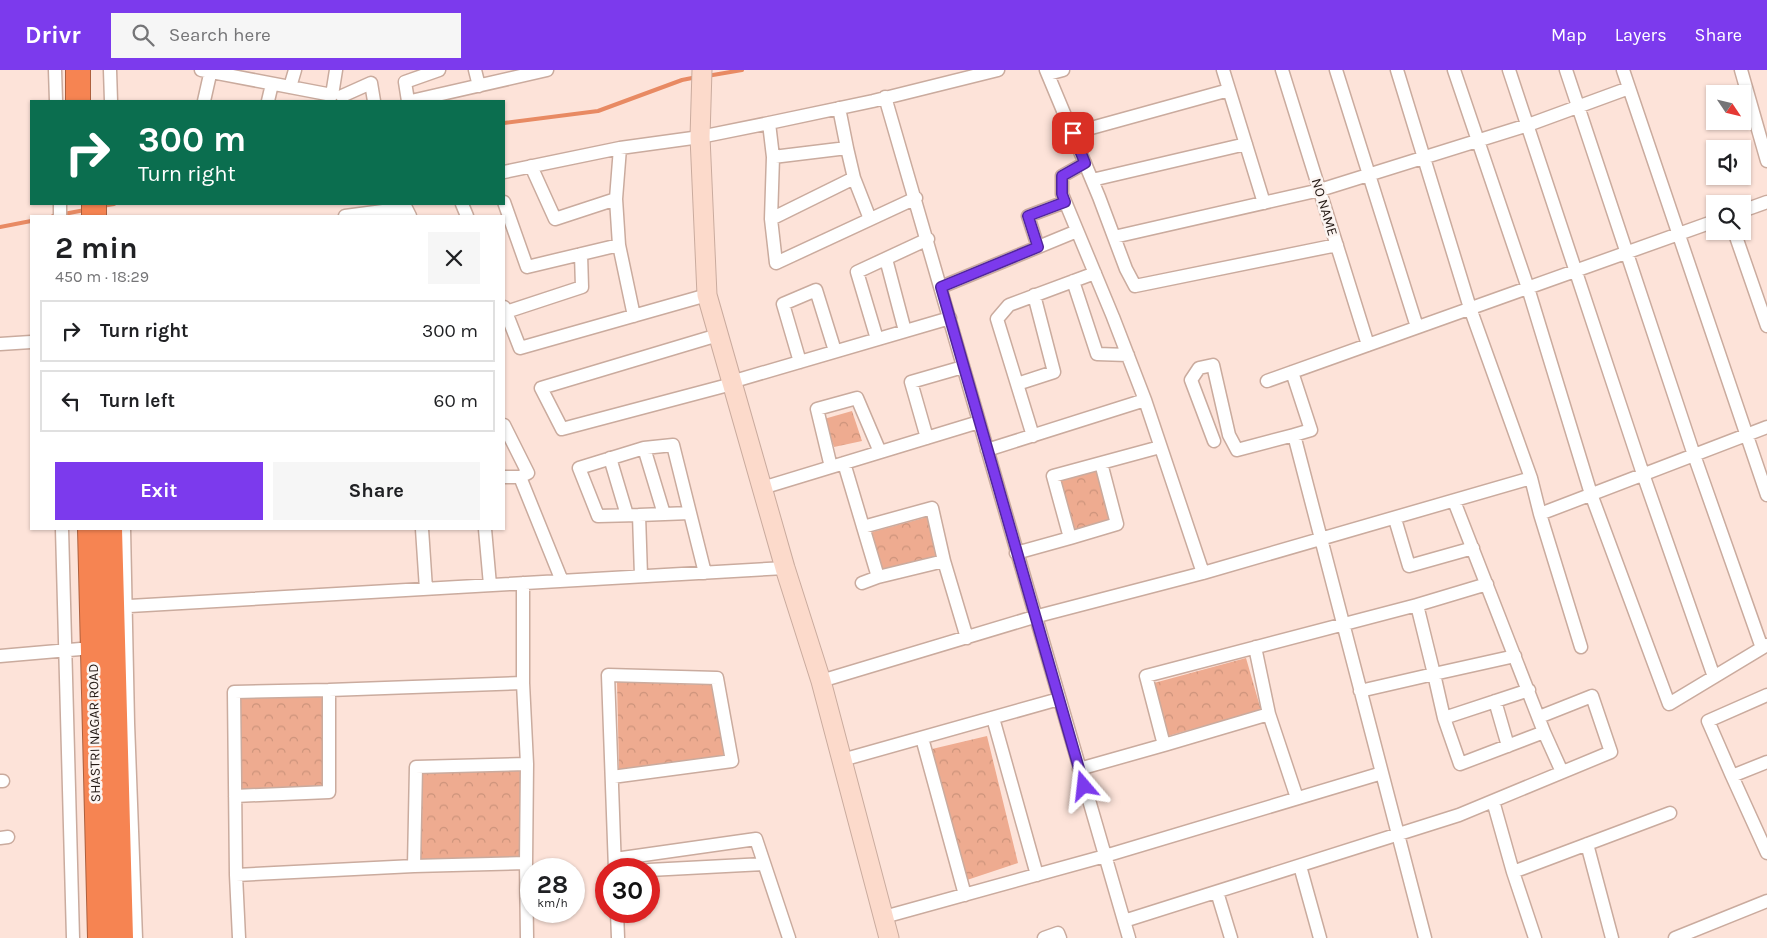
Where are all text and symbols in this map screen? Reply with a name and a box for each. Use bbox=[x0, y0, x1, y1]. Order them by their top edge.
search box bbox=[111, 13, 461, 58]
text: Drivr bbox=[25, 21, 81, 49]
icon: search bbox=[129, 21, 157, 49]
text: Search here bbox=[169, 24, 271, 46]
text: Map bbox=[1551, 24, 1587, 46]
text: Layers bbox=[1615, 24, 1667, 46]
text: Share bbox=[1695, 24, 1742, 46]
north arrow bbox=[1706, 85, 1751, 130]
map controls bbox=[1706, 85, 1751, 240]
pin bbox=[1052, 112, 1094, 154]
text: 300 m bbox=[138, 119, 246, 160]
icon: arrive bbox=[1059, 119, 1087, 147]
icon: right bbox=[55, 120, 120, 185]
button: sound bbox=[1706, 140, 1751, 185]
text: Turn right bbox=[138, 161, 236, 187]
street label: NO NAME bbox=[1308, 176, 1341, 238]
button: search bbox=[1706, 195, 1751, 240]
text: 2 min bbox=[55, 230, 138, 266]
button: close bbox=[428, 232, 480, 284]
text: 450 m · 18:29 bbox=[55, 267, 149, 286]
icon: right bbox=[57, 317, 85, 345]
text: Turn right bbox=[100, 320, 189, 342]
text: 300 m bbox=[422, 320, 478, 342]
icon: left bbox=[57, 387, 85, 415]
text: Turn left bbox=[100, 390, 175, 412]
text: 60 m bbox=[434, 390, 478, 412]
button: Exit bbox=[55, 462, 263, 520]
button: Share bbox=[273, 462, 480, 520]
street label: SHASTRI NAGAR ROAD bbox=[85, 664, 104, 802]
position arrow bbox=[1057, 759, 1109, 811]
speed limit sign: 30 bbox=[595, 858, 660, 923]
text: 28 bbox=[537, 870, 568, 899]
text: km/h bbox=[537, 896, 568, 910]

